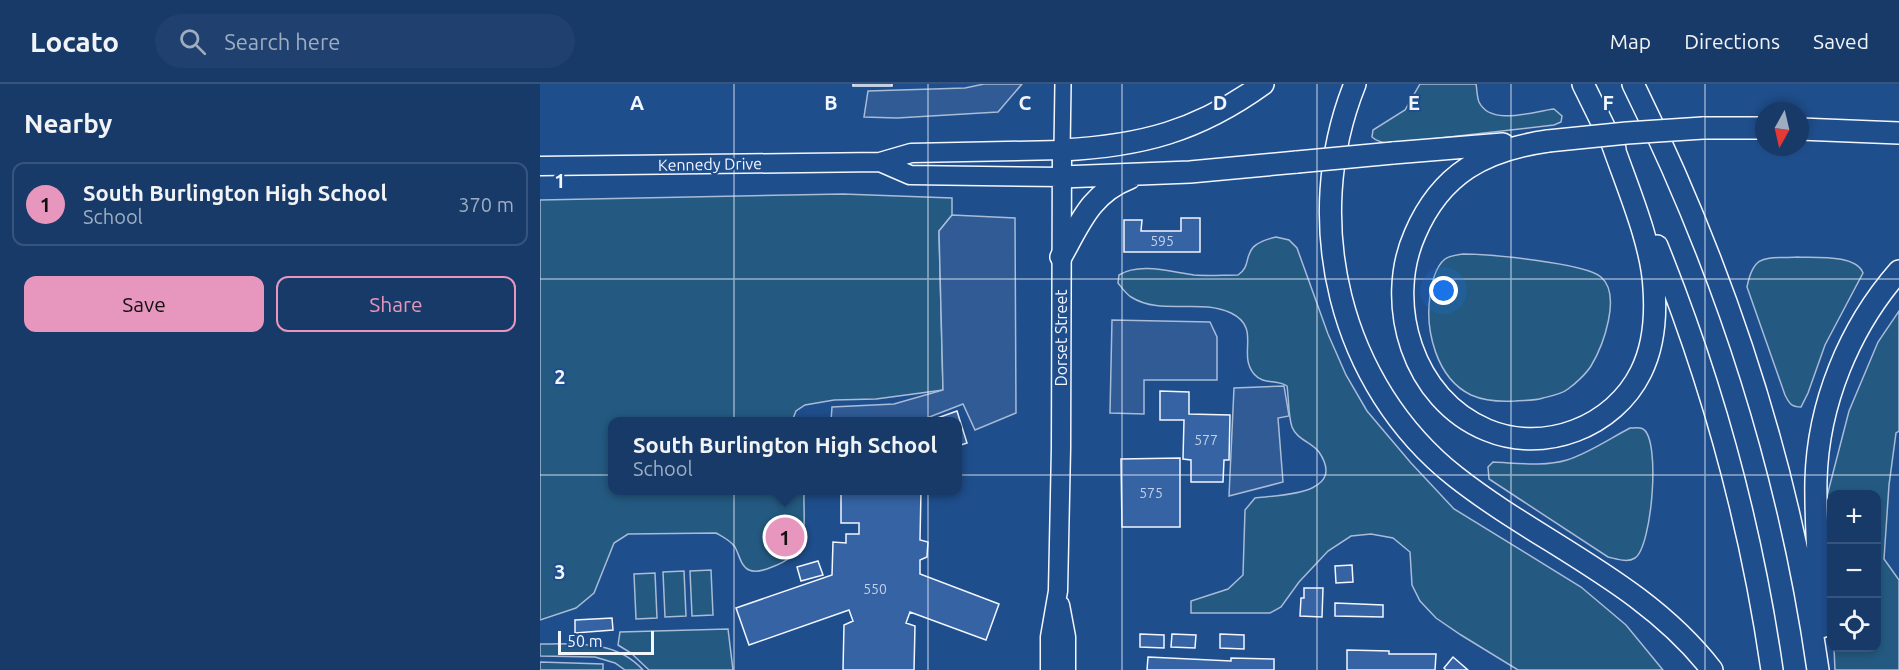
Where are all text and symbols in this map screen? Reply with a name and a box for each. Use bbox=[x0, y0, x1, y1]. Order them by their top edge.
search box bbox=[155, 14, 575, 68]
icon: search bbox=[176, 25, 209, 58]
text: Locato bbox=[30, 26, 119, 57]
text: Search here bbox=[224, 29, 340, 54]
text: Map bbox=[1610, 29, 1651, 53]
text: Directions bbox=[1684, 29, 1780, 53]
text: Saved bbox=[1813, 29, 1869, 53]
text: A bbox=[630, 91, 644, 114]
text: B bbox=[824, 91, 838, 114]
text: C bbox=[1019, 91, 1032, 114]
text: D bbox=[1213, 91, 1227, 114]
text: E bbox=[1408, 91, 1420, 114]
text: F bbox=[1602, 91, 1614, 114]
north arrow bbox=[1755, 102, 1809, 156]
text: Nearby bbox=[24, 109, 112, 138]
street label: Kennedy Drive bbox=[658, 154, 762, 174]
text: 1 bbox=[554, 169, 566, 192]
text: South Burlington High School bbox=[83, 180, 387, 205]
text: 1 bbox=[40, 193, 51, 216]
text: 370 m bbox=[458, 193, 514, 216]
text: School bbox=[83, 205, 143, 228]
house number: 595 bbox=[1150, 233, 1174, 249]
button: Save bbox=[24, 276, 264, 332]
button: Share bbox=[276, 276, 516, 332]
your location bbox=[1429, 276, 1458, 305]
street label: Dorset Street bbox=[1052, 289, 1070, 387]
text: 2 bbox=[554, 365, 566, 388]
popup bbox=[608, 417, 962, 495]
text: South Burlington High School bbox=[633, 432, 937, 457]
house number: 577 bbox=[1194, 432, 1218, 448]
text: School bbox=[633, 457, 693, 480]
house number: 575 bbox=[1139, 485, 1163, 501]
map controls bbox=[1827, 490, 1881, 652]
button: + bbox=[1827, 490, 1881, 544]
pin: 1 bbox=[766, 514, 804, 560]
button: − bbox=[1827, 544, 1881, 598]
text: 3 bbox=[554, 560, 566, 583]
house number: 550 bbox=[863, 581, 887, 597]
button: locate bbox=[1827, 598, 1881, 652]
scale bar bbox=[558, 628, 654, 656]
text: 50 m bbox=[567, 632, 603, 650]

